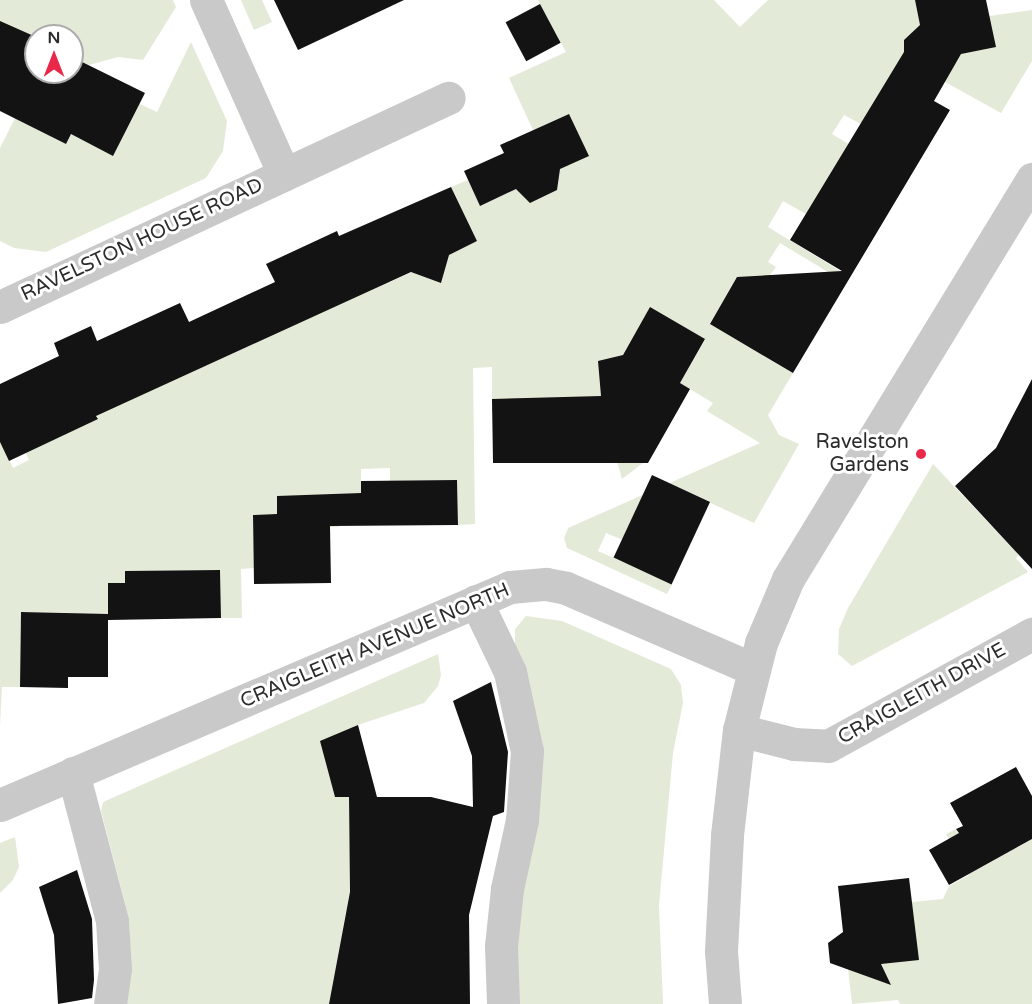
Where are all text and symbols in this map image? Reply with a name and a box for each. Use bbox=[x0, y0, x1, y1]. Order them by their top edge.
north arrow bbox=[24, 24, 84, 84]
text: N bbox=[48, 28, 60, 48]
street label: RAVELSTON HOUSE ROAD bbox=[17, 173, 267, 307]
place label: Ravelston Gardens bbox=[816, 430, 909, 477]
marker: Ravelston Gardens bbox=[914, 447, 928, 461]
street label: CRAIGLEITH AVENUE NORTH bbox=[237, 578, 513, 714]
street label: CRAIGLEITH DRIVE bbox=[834, 638, 1010, 750]

